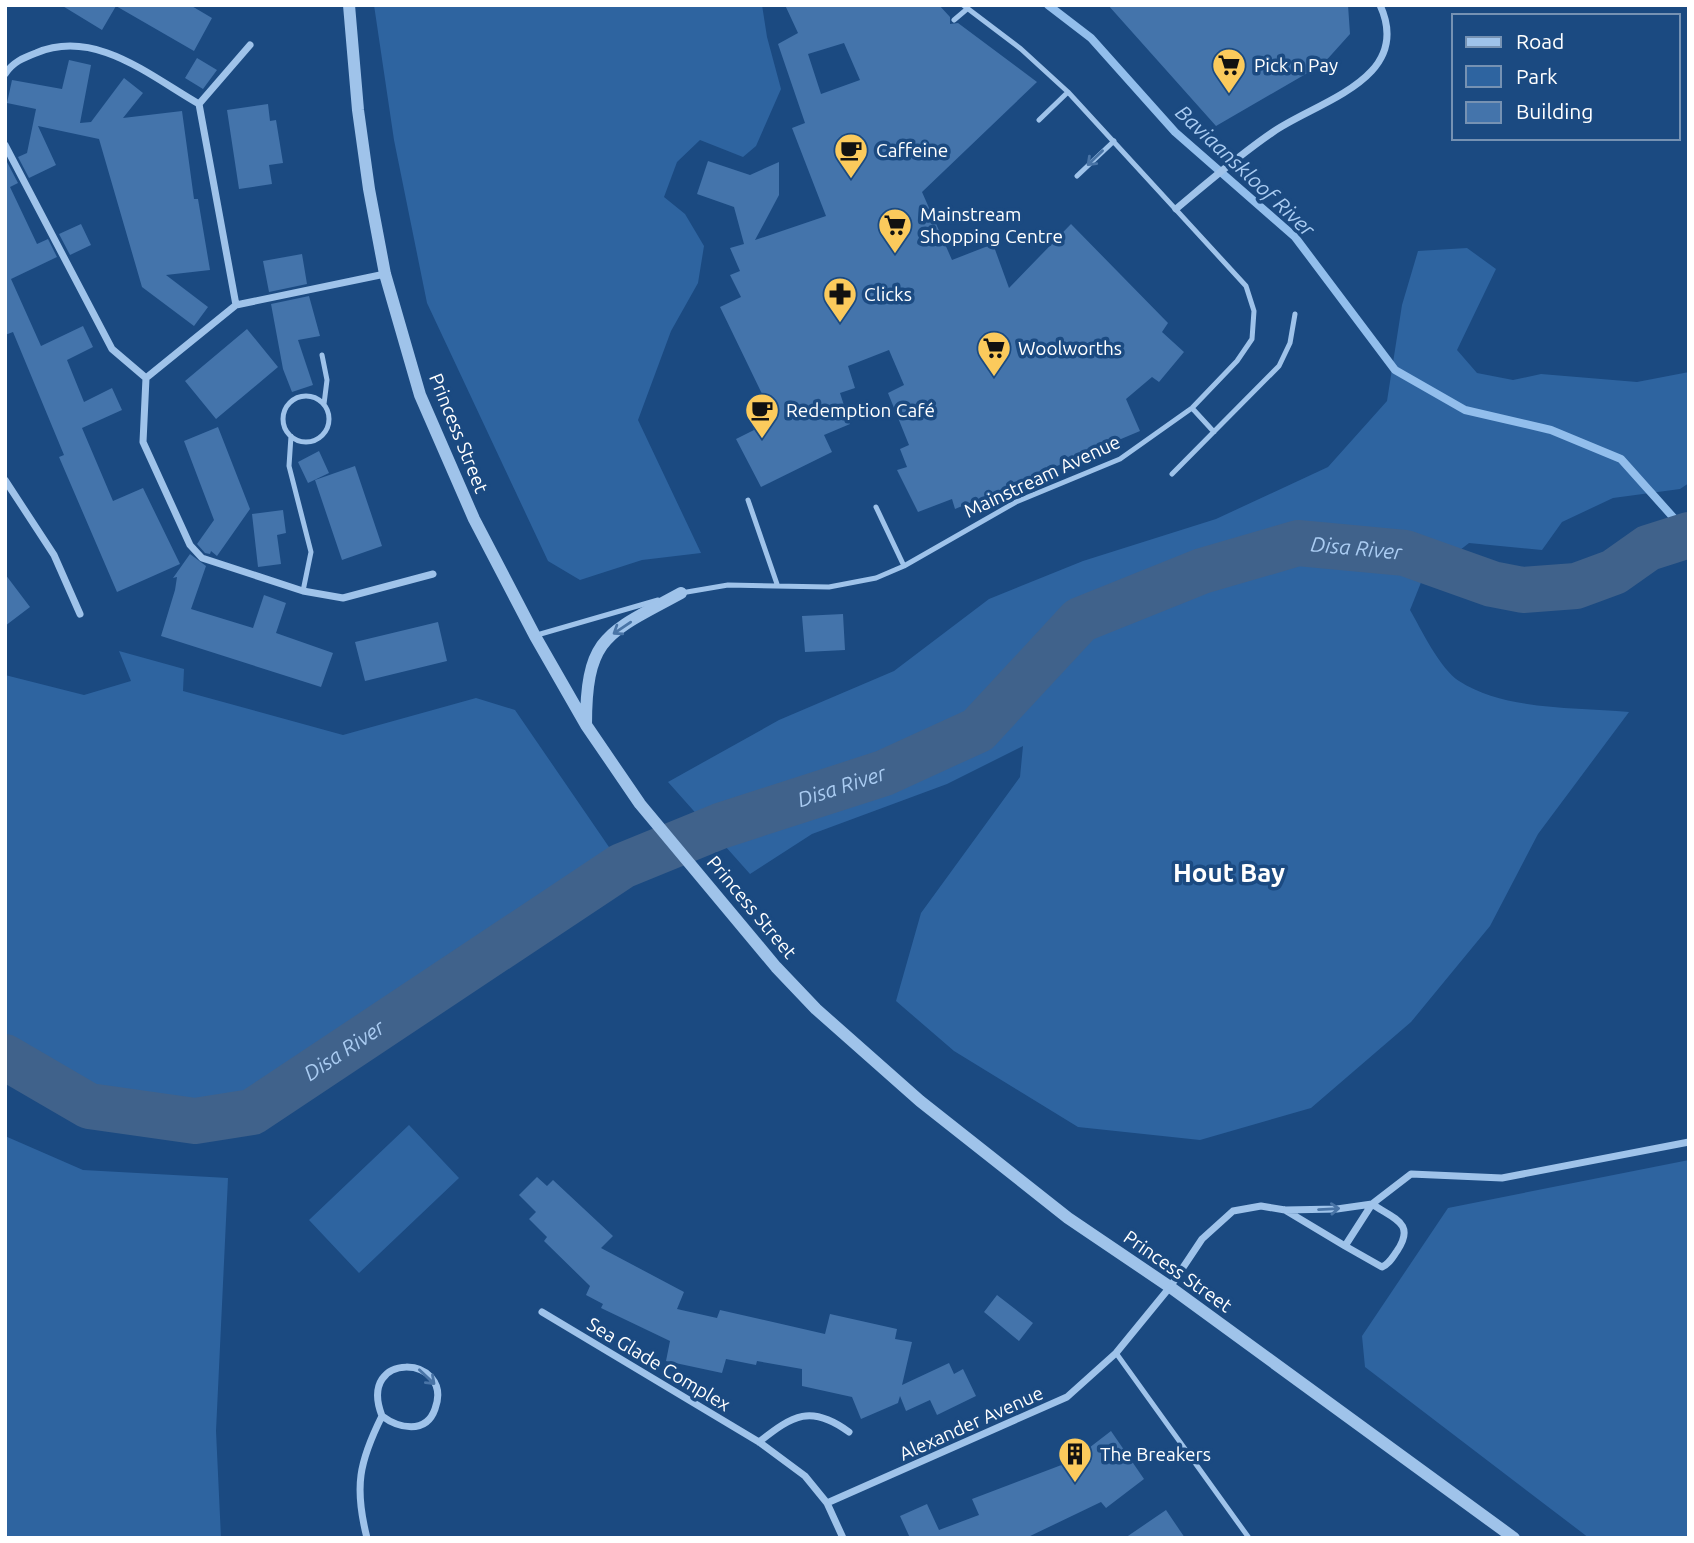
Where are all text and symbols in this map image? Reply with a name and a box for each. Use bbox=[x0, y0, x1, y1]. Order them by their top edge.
legend bbox=[1452, 14, 1680, 140]
text: Road bbox=[1516, 29, 1564, 53]
supermarket icon: Pick n Pay bbox=[1210, 46, 1248, 95]
place label: Pick n Pay bbox=[1254, 54, 1338, 76]
text: Park bbox=[1516, 64, 1558, 88]
text: Building bbox=[1516, 99, 1593, 123]
water label: Baviaanskloof River bbox=[1171, 100, 1321, 241]
cafe icon: Caffeine bbox=[832, 131, 870, 180]
place label: Caffeine bbox=[876, 139, 948, 161]
one-way arrow bbox=[1087, 150, 1104, 167]
place label: Mainstream Shopping Centre bbox=[920, 203, 1063, 247]
supermarket icon: Mainstream Shopping Centre bbox=[876, 206, 914, 255]
pharmacy icon: Clicks bbox=[821, 275, 859, 324]
place label: Clicks bbox=[864, 283, 912, 305]
supermarket icon: Woolworths bbox=[975, 329, 1013, 378]
place label: Woolworths bbox=[1018, 337, 1122, 359]
street label: Princess Street bbox=[425, 370, 493, 497]
cafe icon: Redemption Café bbox=[743, 391, 781, 440]
place label: Redemption Café bbox=[786, 399, 935, 421]
street label: Mainstream Avenue bbox=[960, 430, 1124, 522]
water label: Disa River bbox=[1310, 531, 1404, 564]
one-way arrow bbox=[613, 621, 632, 635]
water label: Disa River bbox=[794, 760, 890, 811]
street label: Princess Street bbox=[703, 851, 802, 963]
district label: Hout Bay bbox=[1173, 858, 1285, 887]
water label: Disa River bbox=[299, 1014, 390, 1085]
one-way arrow bbox=[1317, 1203, 1340, 1216]
street label: Princess Street bbox=[1120, 1226, 1237, 1317]
street label: Sea Glade Complex bbox=[583, 1313, 735, 1416]
one-way arrow bbox=[418, 1368, 436, 1385]
street label: Alexander Avenue bbox=[896, 1381, 1046, 1465]
building icon: The Breakers bbox=[1056, 1435, 1094, 1484]
place label: The Breakers bbox=[1100, 1443, 1211, 1465]

